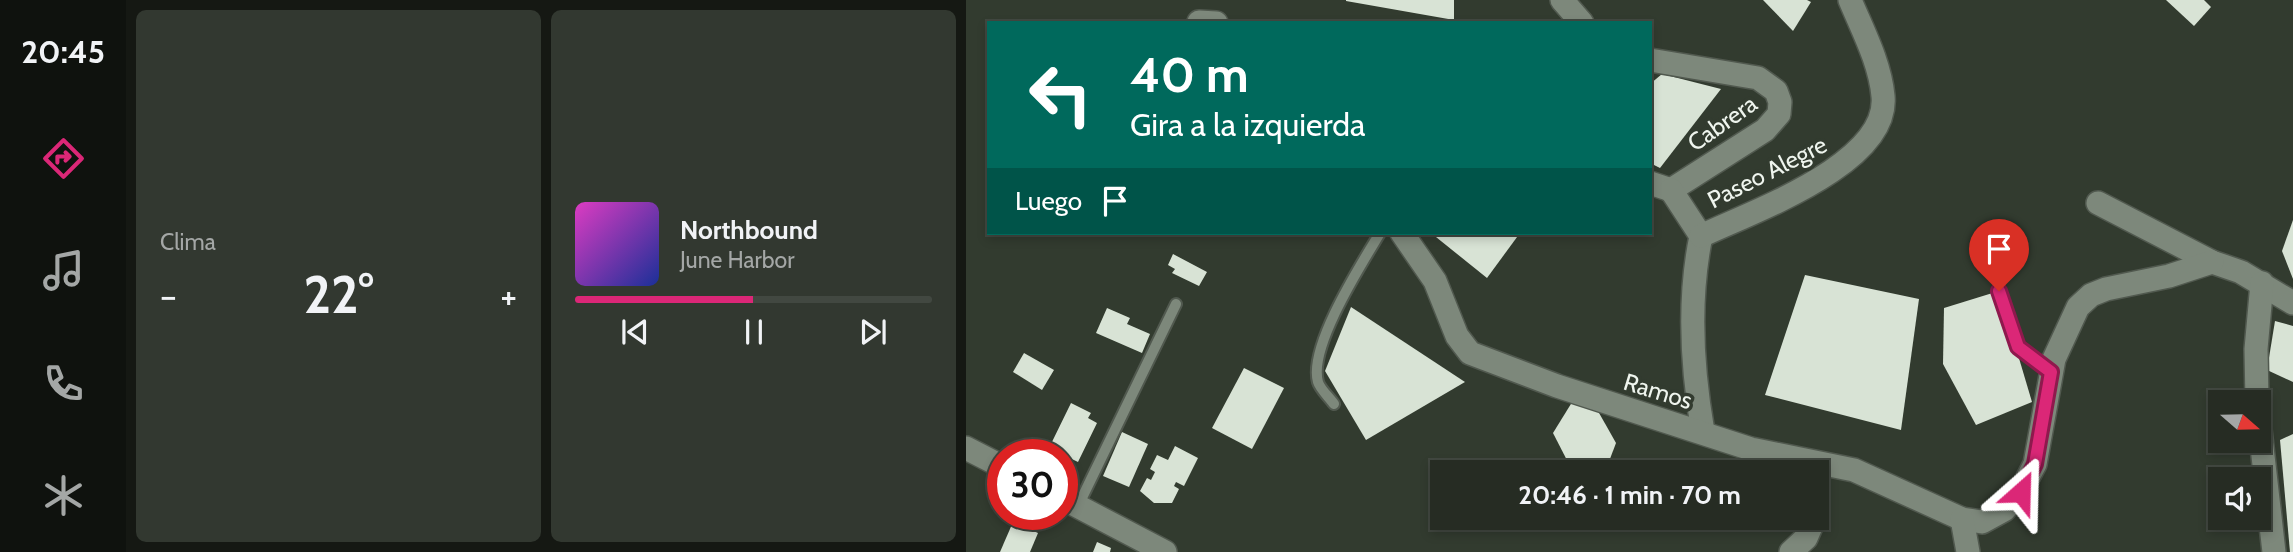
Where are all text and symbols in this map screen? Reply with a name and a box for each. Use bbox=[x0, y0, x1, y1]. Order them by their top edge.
text: 20:45 bbox=[21, 32, 105, 71]
text: 40 m bbox=[1130, 45, 1249, 104]
icon: left bbox=[1015, 49, 1106, 140]
street label: Cabrera bbox=[1682, 88, 1763, 157]
text: Gira a la izquierda bbox=[1130, 105, 1365, 144]
street label: Paseo Alegre bbox=[1703, 130, 1831, 214]
icon: directions bbox=[39, 134, 88, 183]
icon: arrive bbox=[1096, 182, 1134, 220]
text: Luego bbox=[1015, 185, 1082, 217]
text: Northbound bbox=[680, 214, 818, 246]
pin bbox=[1969, 219, 2029, 291]
text: Clima bbox=[160, 228, 216, 256]
icon: arrive bbox=[1980, 230, 2018, 268]
icon: music bbox=[39, 246, 88, 295]
text: June Harbor bbox=[680, 246, 794, 274]
text: 22° bbox=[303, 263, 374, 326]
text: − bbox=[160, 272, 177, 319]
text: + bbox=[500, 272, 517, 319]
icon: previous bbox=[616, 313, 654, 351]
icon: pause bbox=[735, 313, 773, 351]
icon: next bbox=[854, 313, 892, 351]
icon: phone bbox=[39, 359, 88, 408]
street label: Ramos bbox=[1620, 367, 1696, 415]
north arrow bbox=[2208, 390, 2272, 453]
map controls bbox=[2208, 390, 2271, 530]
speed limit sign: 30 bbox=[987, 439, 1078, 530]
position arrow bbox=[1984, 455, 2058, 529]
button: sound bbox=[2208, 467, 2271, 530]
icon: climate bbox=[39, 471, 88, 520]
text: 20:46 · 1 min · 70 m bbox=[1518, 479, 1741, 511]

